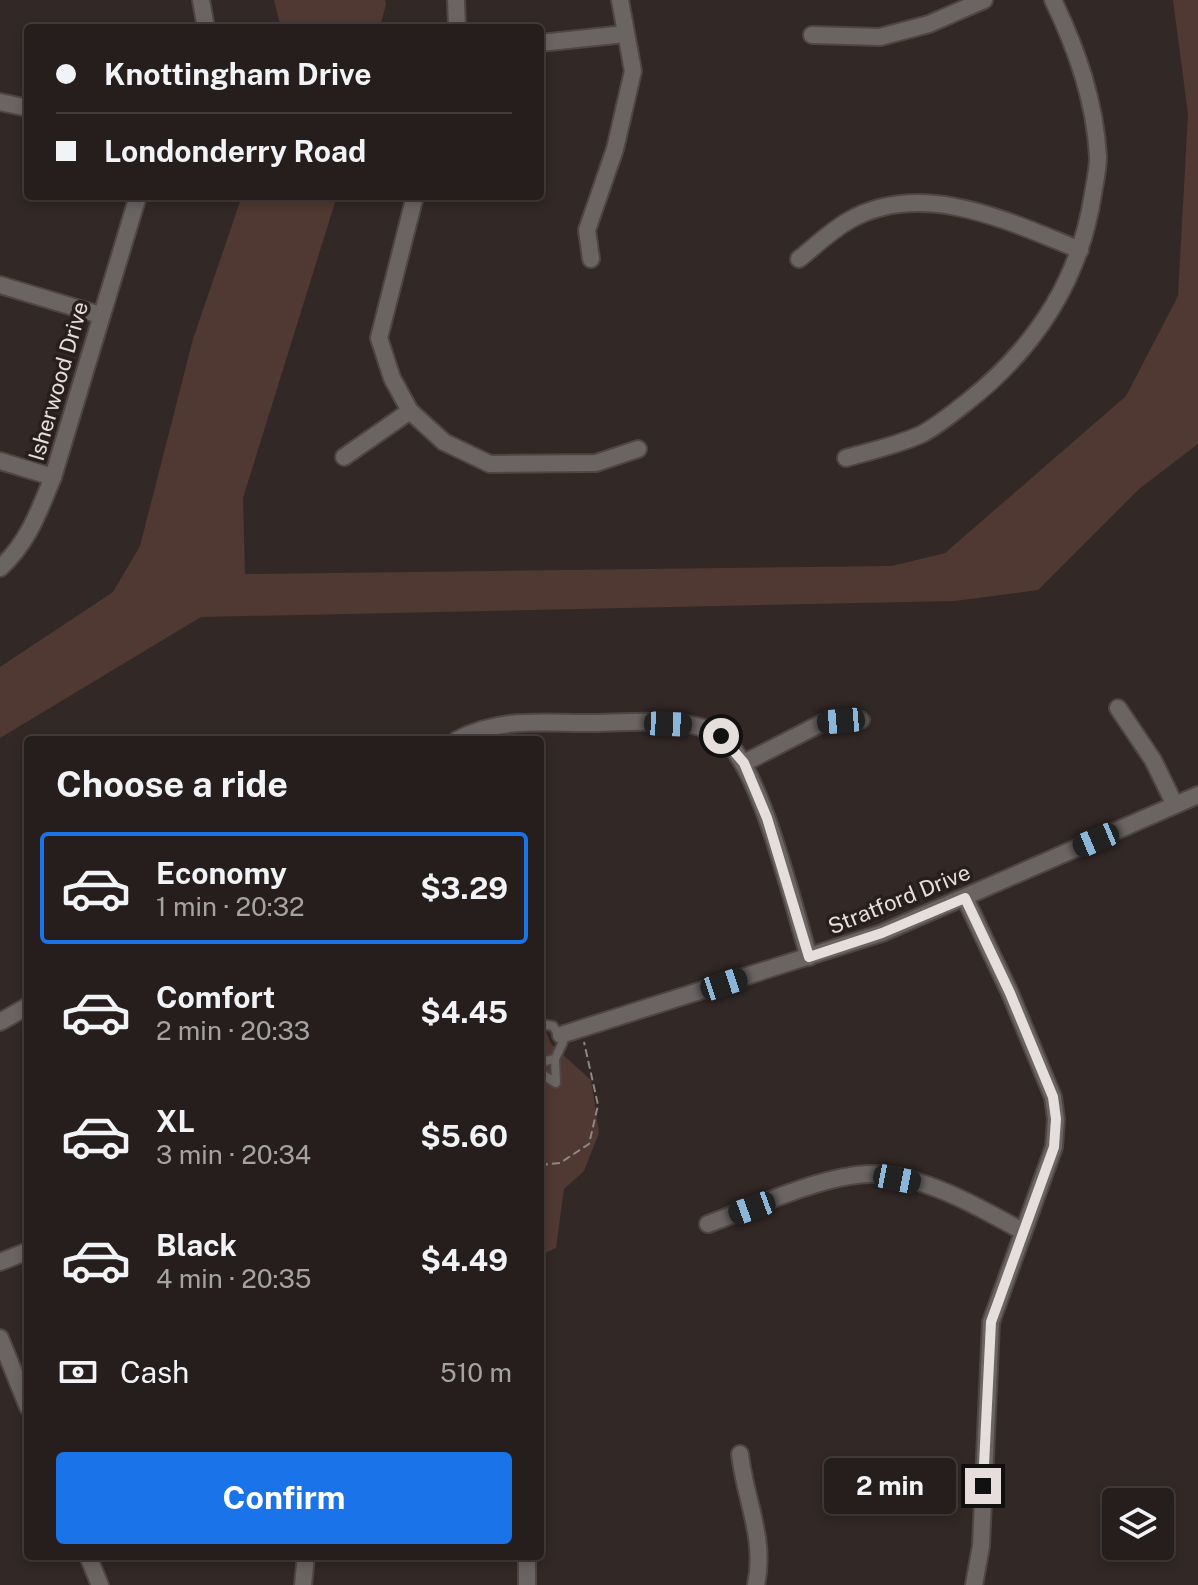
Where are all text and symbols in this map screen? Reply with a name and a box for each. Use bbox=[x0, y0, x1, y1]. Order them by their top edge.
text: Knottingham Drive bbox=[104, 56, 372, 92]
text: Londonderry Road bbox=[104, 133, 366, 169]
street label: Isherwood Drive bbox=[23, 298, 93, 464]
car bbox=[816, 707, 866, 735]
car bbox=[644, 711, 692, 737]
route start bbox=[703, 718, 739, 754]
text: Choose a ride bbox=[56, 763, 288, 805]
car bbox=[1069, 820, 1123, 860]
icon: car bbox=[60, 852, 132, 924]
text: Economy bbox=[156, 855, 287, 891]
street label: Stratford Drive bbox=[824, 859, 974, 939]
text: $3.29 bbox=[420, 870, 508, 906]
text: 1 min · 20:32 bbox=[156, 891, 305, 922]
car bbox=[697, 965, 751, 1003]
icon: car bbox=[60, 976, 132, 1048]
text: Comfort bbox=[156, 979, 275, 1015]
text: $4.45 bbox=[420, 994, 508, 1030]
text: 2 min · 20:33 bbox=[156, 1015, 310, 1046]
icon: car bbox=[60, 1100, 132, 1172]
text: XL bbox=[156, 1103, 195, 1139]
text: $5.60 bbox=[420, 1118, 508, 1154]
text: 3 min · 20:34 bbox=[156, 1139, 311, 1170]
car bbox=[871, 1163, 923, 1195]
car bbox=[725, 1189, 779, 1227]
icon: car bbox=[60, 1224, 132, 1296]
text: Black bbox=[156, 1227, 237, 1263]
text: $4.49 bbox=[420, 1242, 508, 1278]
text: 4 min · 20:35 bbox=[156, 1263, 312, 1294]
icon: cash bbox=[56, 1350, 100, 1394]
text: Cash bbox=[120, 1354, 189, 1390]
text: 510 m bbox=[440, 1357, 512, 1388]
button: Confirm bbox=[56, 1452, 512, 1544]
callout: 2 min bbox=[823, 1458, 955, 1514]
route end bbox=[965, 1468, 1001, 1504]
text: 2 min bbox=[856, 1470, 924, 1501]
map controls bbox=[1102, 1488, 1174, 1560]
button: layers bbox=[1102, 1488, 1174, 1560]

